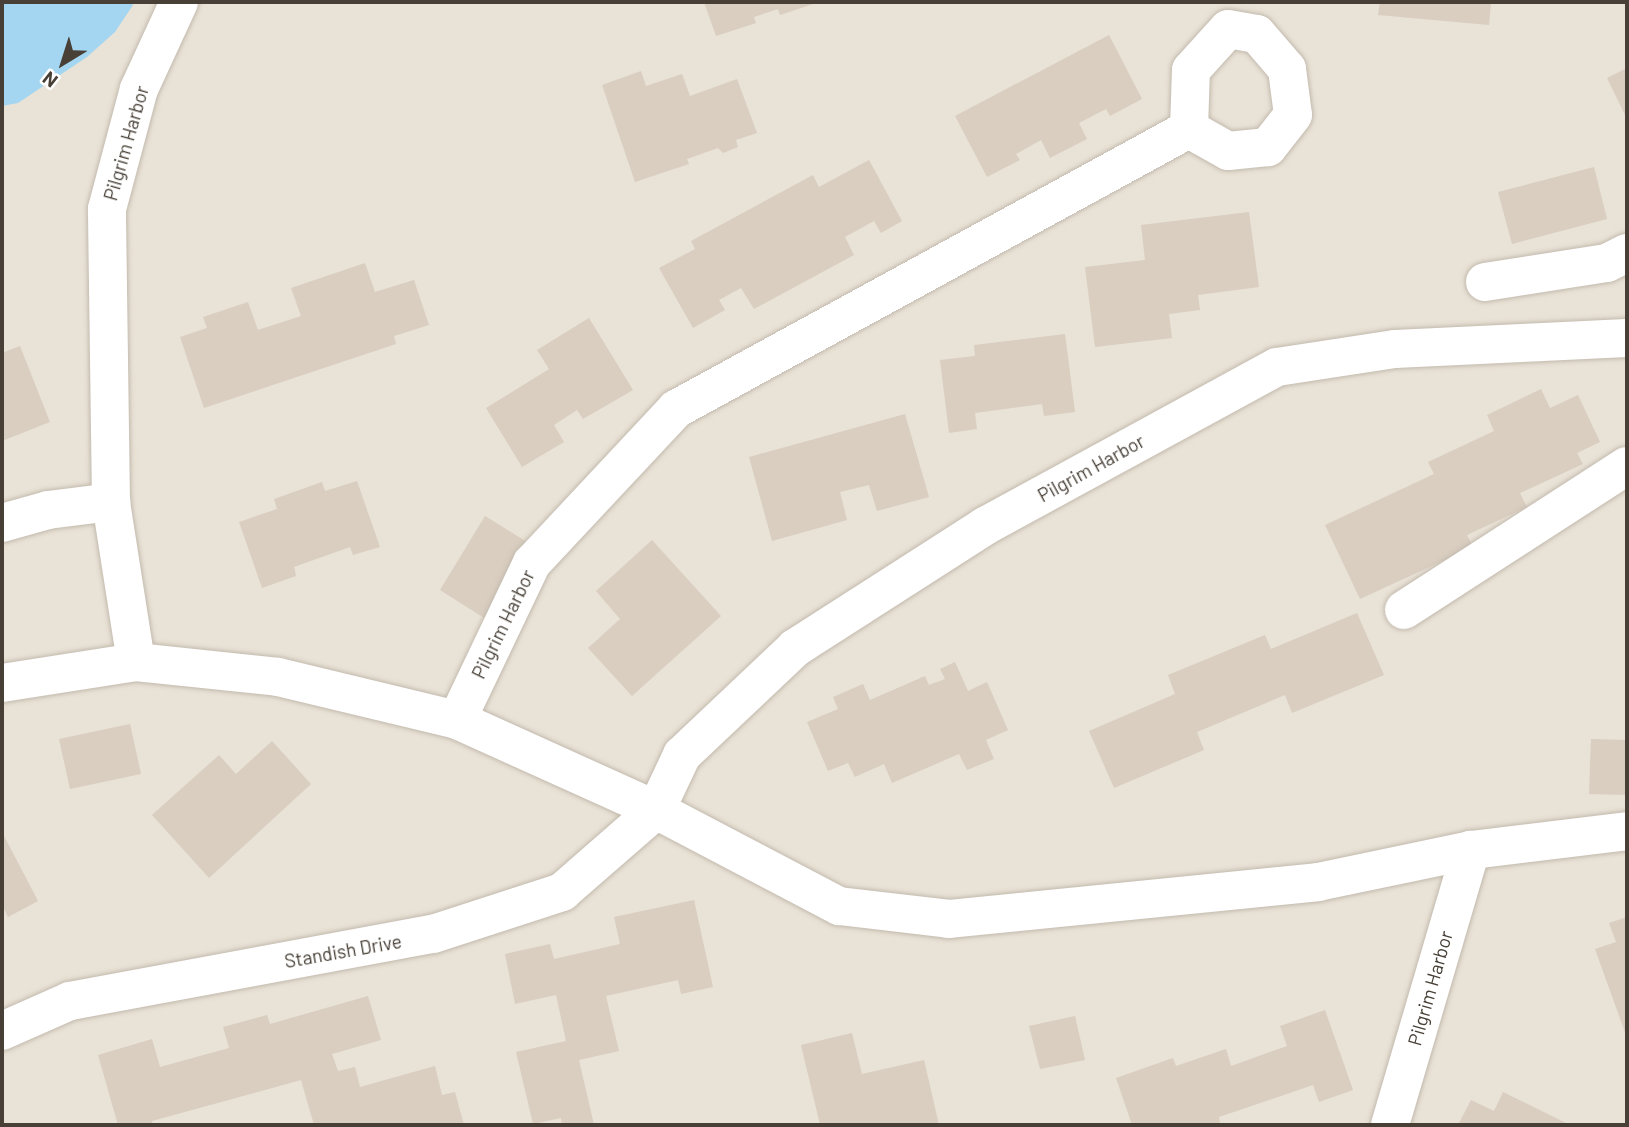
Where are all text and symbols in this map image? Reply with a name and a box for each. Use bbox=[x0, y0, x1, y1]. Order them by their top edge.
north arrow bbox=[28, 28, 98, 98]
text: N bbox=[38, 67, 62, 93]
street label: Pilgrim Harbor bbox=[99, 83, 153, 203]
street label: Pilgrim Harbor bbox=[1034, 429, 1148, 507]
street label: Pilgrim Harbor bbox=[467, 566, 539, 682]
street label: Pilgrim Harbor bbox=[1403, 928, 1457, 1048]
street label: Standish Drive bbox=[283, 929, 403, 973]

